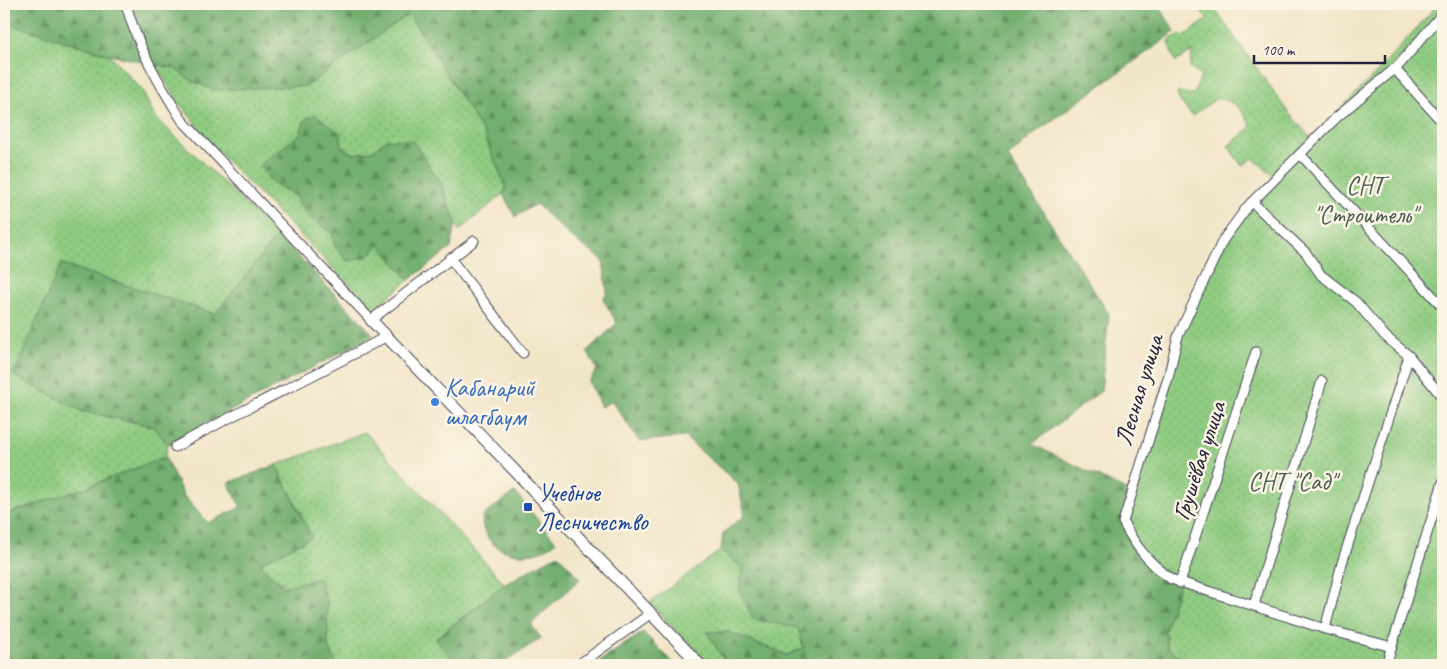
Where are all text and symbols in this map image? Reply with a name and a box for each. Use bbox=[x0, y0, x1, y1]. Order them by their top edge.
scale bar bbox=[1254, 32, 1386, 64]
text: 100 m bbox=[1262, 41, 1296, 60]
park label: СНТ "Строитель" bbox=[1313, 170, 1422, 231]
street label: Лесная улица bbox=[1107, 328, 1172, 449]
place label: Кабанарий шлагбаум bbox=[445, 372, 536, 433]
marker: Кабанарий шлагбаум bbox=[429, 396, 441, 408]
street label: Грушёвая улица bbox=[1165, 396, 1234, 524]
park label: СНТ "Сад" bbox=[1248, 466, 1341, 498]
place label: Учебное Лесничество bbox=[538, 477, 649, 538]
marker: Учебное Лесничество bbox=[522, 501, 534, 513]

